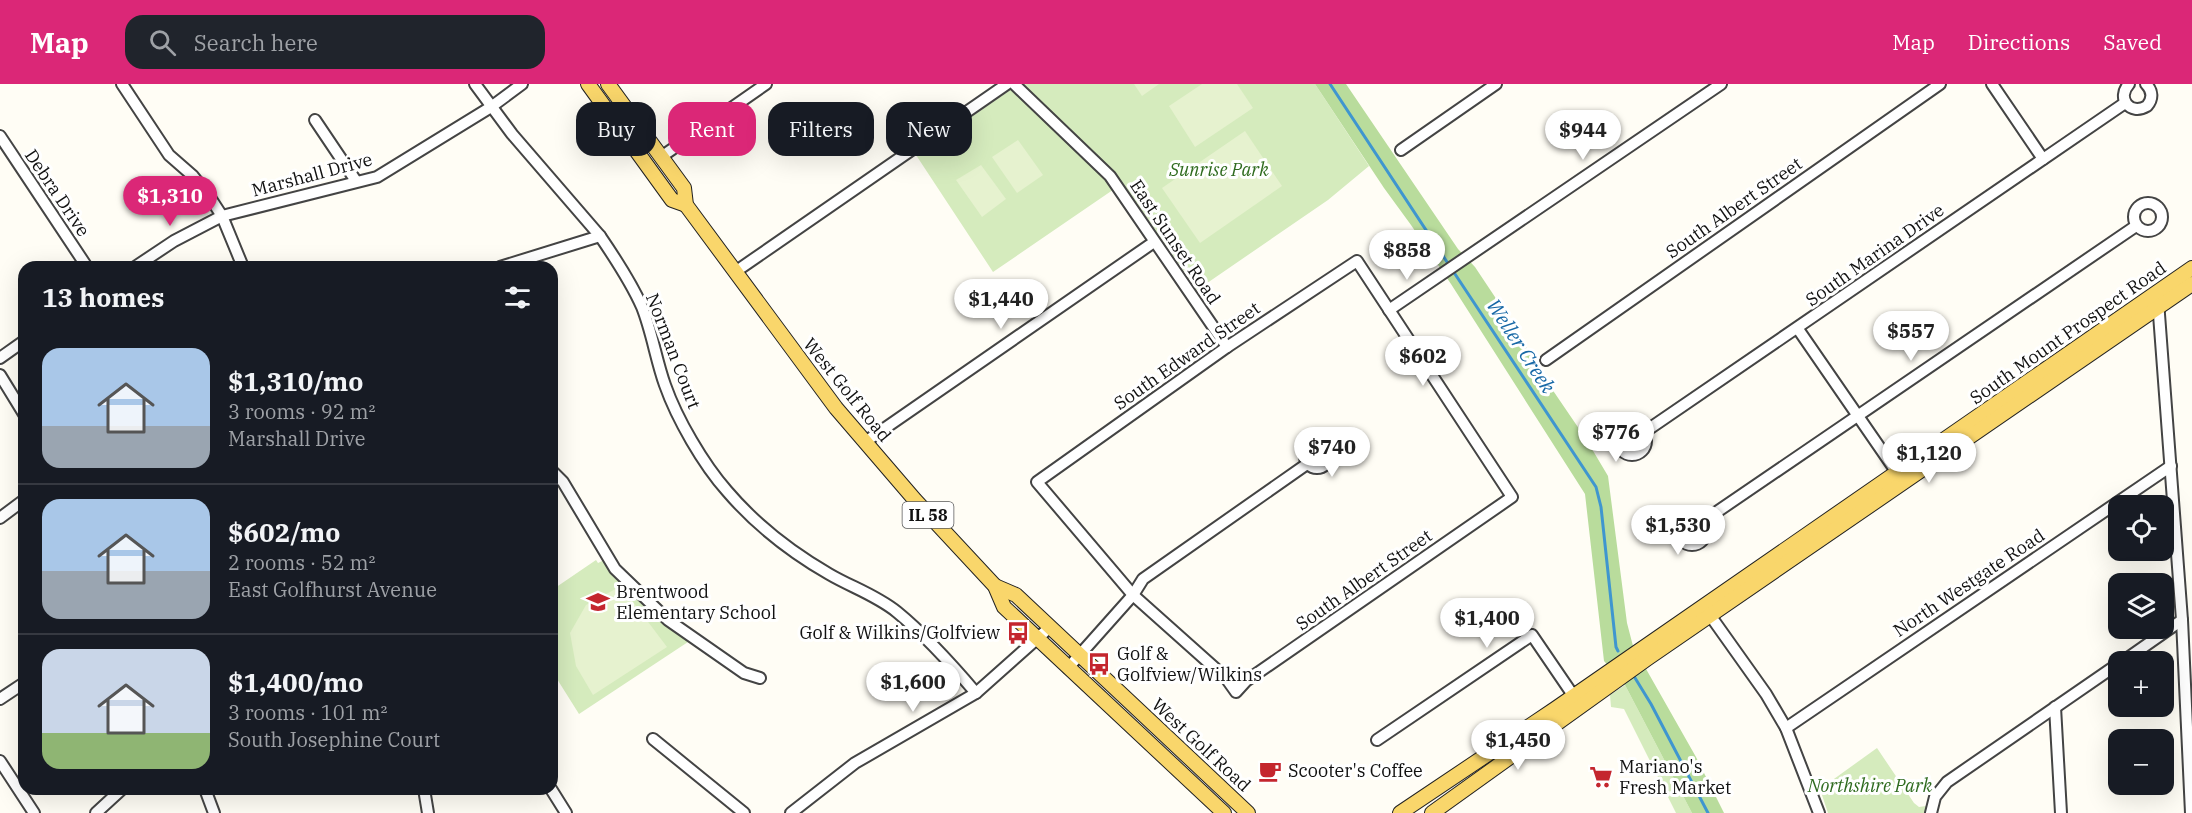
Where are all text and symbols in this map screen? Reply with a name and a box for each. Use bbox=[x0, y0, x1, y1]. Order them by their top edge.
search box bbox=[125, 15, 545, 69]
text: Map bbox=[30, 24, 89, 61]
icon: search bbox=[146, 26, 179, 59]
text: Search here bbox=[194, 28, 318, 57]
text: Map bbox=[1892, 28, 1935, 56]
text: Directions bbox=[1968, 28, 2070, 56]
text: Saved bbox=[2103, 28, 2162, 56]
chip: Buy bbox=[576, 102, 656, 156]
chip: Rent bbox=[668, 102, 756, 156]
chip: Filters bbox=[768, 102, 874, 156]
chip: New bbox=[886, 102, 972, 156]
pin: $944 bbox=[1547, 110, 1619, 161]
text: $944 bbox=[1559, 116, 1607, 143]
street label: Debra Drive bbox=[20, 145, 95, 241]
street label: Marshall Drive bbox=[249, 147, 375, 202]
street label: South Albert Street bbox=[1661, 152, 1806, 263]
park label: Sunrise Park bbox=[1168, 158, 1269, 181]
street label: East Sunset Road bbox=[1125, 175, 1226, 309]
pin: $1,310 bbox=[121, 176, 219, 227]
text: $1,310 bbox=[137, 182, 203, 209]
street label: South Marina Drive bbox=[1801, 198, 1948, 311]
pin: $858 bbox=[1371, 230, 1443, 281]
text: $858 bbox=[1383, 236, 1431, 263]
street label: South Mount Prospect Road bbox=[1965, 256, 2170, 409]
pin: $1,440 bbox=[952, 279, 1050, 330]
text: 13 homes bbox=[42, 280, 164, 314]
icon: filters bbox=[501, 281, 534, 314]
text: $1,440 bbox=[968, 285, 1034, 312]
street label: Norman Court bbox=[641, 290, 706, 412]
water label: Weller Creek bbox=[1481, 293, 1562, 399]
street label: South Edward Street bbox=[1109, 296, 1264, 415]
pin: $557 bbox=[1875, 311, 1947, 362]
text: $557 bbox=[1887, 317, 1935, 344]
street label: West Golf Road bbox=[798, 333, 896, 446]
pin: $602 bbox=[1387, 336, 1459, 387]
text: $602 bbox=[1399, 342, 1447, 369]
text: $1,310/mo bbox=[228, 364, 363, 398]
icon: home bbox=[90, 372, 162, 444]
text: 3 rooms · 92 m² bbox=[228, 398, 375, 425]
pin: $776 bbox=[1580, 412, 1652, 463]
text: $776 bbox=[1592, 418, 1640, 445]
text: Marshall Drive bbox=[228, 425, 366, 452]
pin: $740 bbox=[1296, 427, 1368, 478]
text: $740 bbox=[1308, 433, 1356, 460]
pin: $1,120 bbox=[1880, 433, 1978, 484]
text: $1,120 bbox=[1896, 439, 1962, 466]
map controls bbox=[2108, 495, 2174, 795]
button: locate bbox=[2108, 495, 2174, 561]
road number: IL 58 bbox=[902, 502, 954, 528]
pin: $1,530 bbox=[1629, 505, 1727, 556]
text: $1,530 bbox=[1645, 511, 1711, 538]
text: $602/mo bbox=[228, 515, 340, 549]
icon: home bbox=[90, 523, 162, 595]
street label: North Westgate Road bbox=[1889, 523, 2049, 642]
street label: South Albert Street bbox=[1291, 524, 1436, 635]
text: 2 rooms · 52 m² bbox=[228, 549, 375, 576]
button: layers bbox=[2108, 573, 2174, 639]
text: East Golfhurst Avenue bbox=[228, 576, 437, 603]
place label: Brentwood Elementary School bbox=[616, 580, 776, 624]
school or university icon: Brentwood Elementary School bbox=[585, 589, 611, 615]
pin: $1,400 bbox=[1438, 598, 1536, 649]
text: $1,400 bbox=[1454, 604, 1520, 631]
bus stop icon: Golf & Wilkins/Golfview bbox=[1005, 620, 1031, 646]
place label: Golf & Wilkins/Golfview bbox=[800, 621, 1000, 644]
place label: Golf & Golfview/Wilkins bbox=[1117, 642, 1262, 686]
bus stop icon: Golf & Golfview/Wilkins bbox=[1086, 651, 1112, 677]
button: + bbox=[2108, 651, 2174, 717]
pin: $1,600 bbox=[864, 662, 962, 713]
text: $1,400/mo bbox=[228, 665, 363, 699]
text: $1,600 bbox=[880, 668, 946, 695]
icon: home bbox=[90, 673, 162, 745]
street label: West Golf Road bbox=[1147, 693, 1256, 796]
text: 3 rooms · 101 m² bbox=[228, 699, 387, 726]
pin: $1,450 bbox=[1469, 720, 1567, 771]
text: South Josephine Court bbox=[228, 726, 440, 753]
text: $1,450 bbox=[1485, 726, 1551, 753]
button: − bbox=[2108, 729, 2174, 795]
place label: Mariano's Fresh Market bbox=[1619, 755, 1731, 799]
cafe icon: Scooter's Coffee bbox=[1257, 758, 1283, 784]
place label: Scooter's Coffee bbox=[1288, 759, 1423, 782]
supermarket icon: Mariano's Fresh Market bbox=[1588, 764, 1614, 790]
park label: Northshire Park bbox=[1807, 774, 1933, 797]

